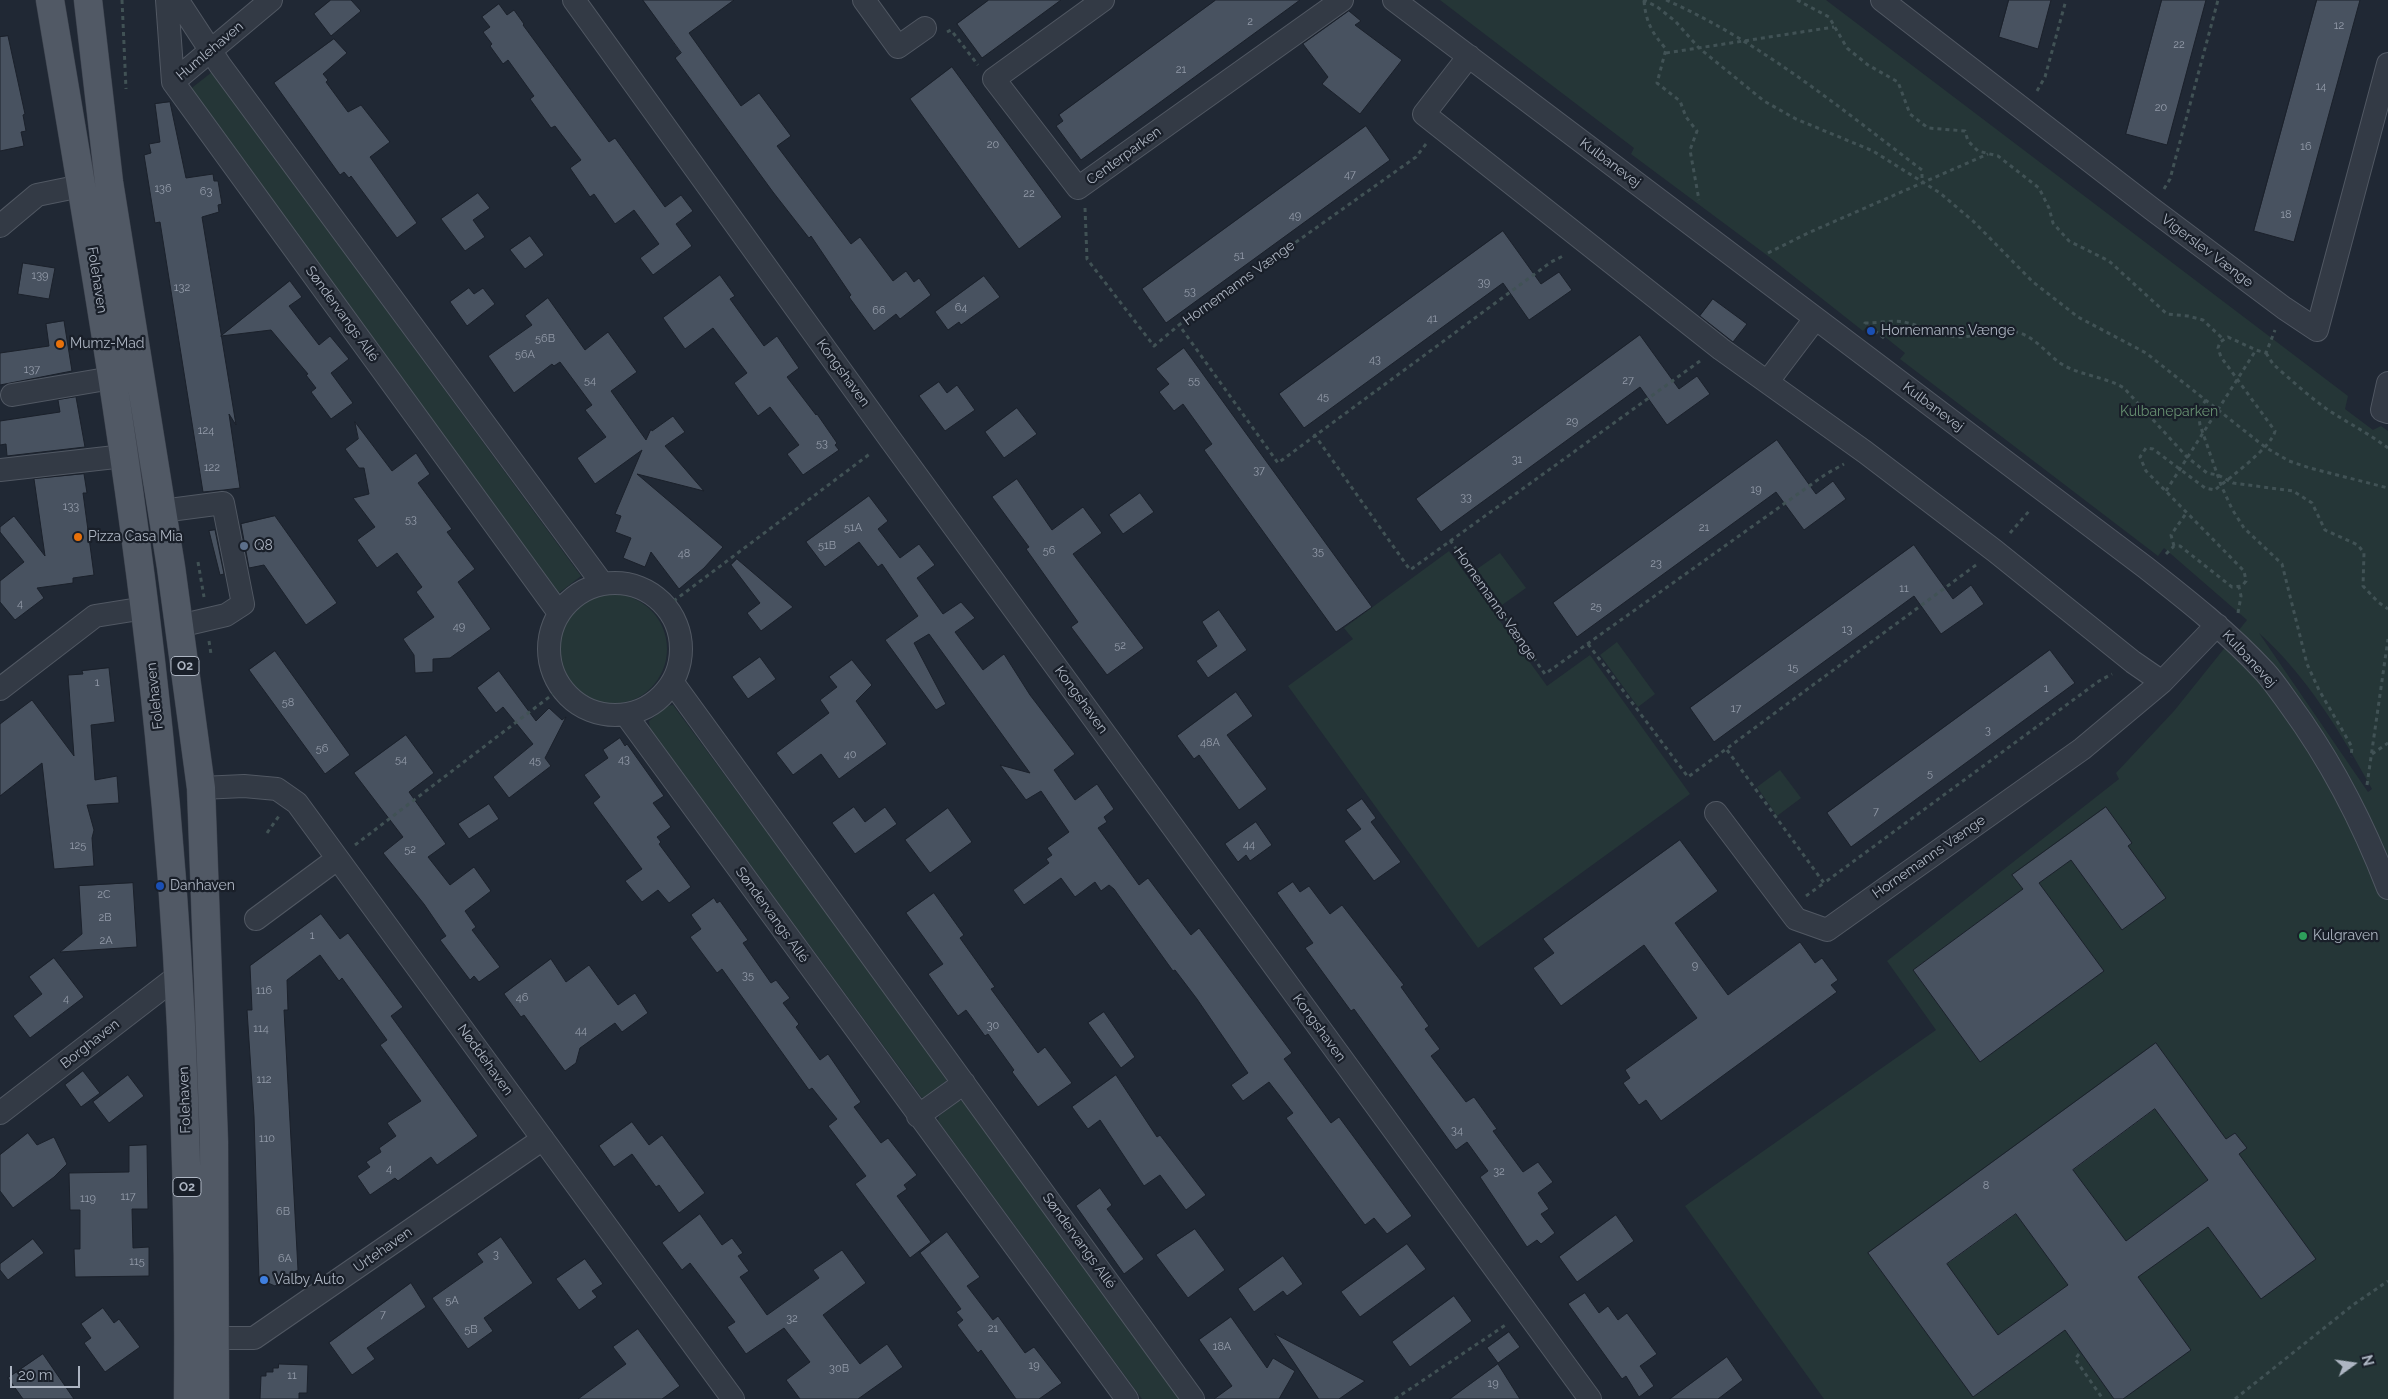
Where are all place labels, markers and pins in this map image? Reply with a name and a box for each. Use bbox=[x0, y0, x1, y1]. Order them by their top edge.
place label: Hornemanns Vænge bbox=[1881, 323, 2015, 339]
marker: Hornemanns Vænge bbox=[1865, 325, 1877, 337]
place label: Mumz-Mad bbox=[70, 336, 145, 352]
marker: Mumz-Mad bbox=[54, 338, 66, 350]
place label: Pizza Casa Mia bbox=[88, 529, 183, 545]
marker: Pizza Casa Mia bbox=[72, 531, 84, 543]
place label: Q8 bbox=[254, 538, 273, 554]
marker: Q8 bbox=[238, 540, 250, 552]
place label: Danhaven bbox=[170, 878, 235, 894]
marker: Danhaven bbox=[154, 880, 166, 892]
place label: Kulgraven bbox=[2313, 928, 2378, 944]
marker: Kulgraven bbox=[2297, 930, 2309, 942]
place label: Valby Auto bbox=[274, 1272, 344, 1288]
marker: Valby Auto bbox=[258, 1274, 270, 1286]

